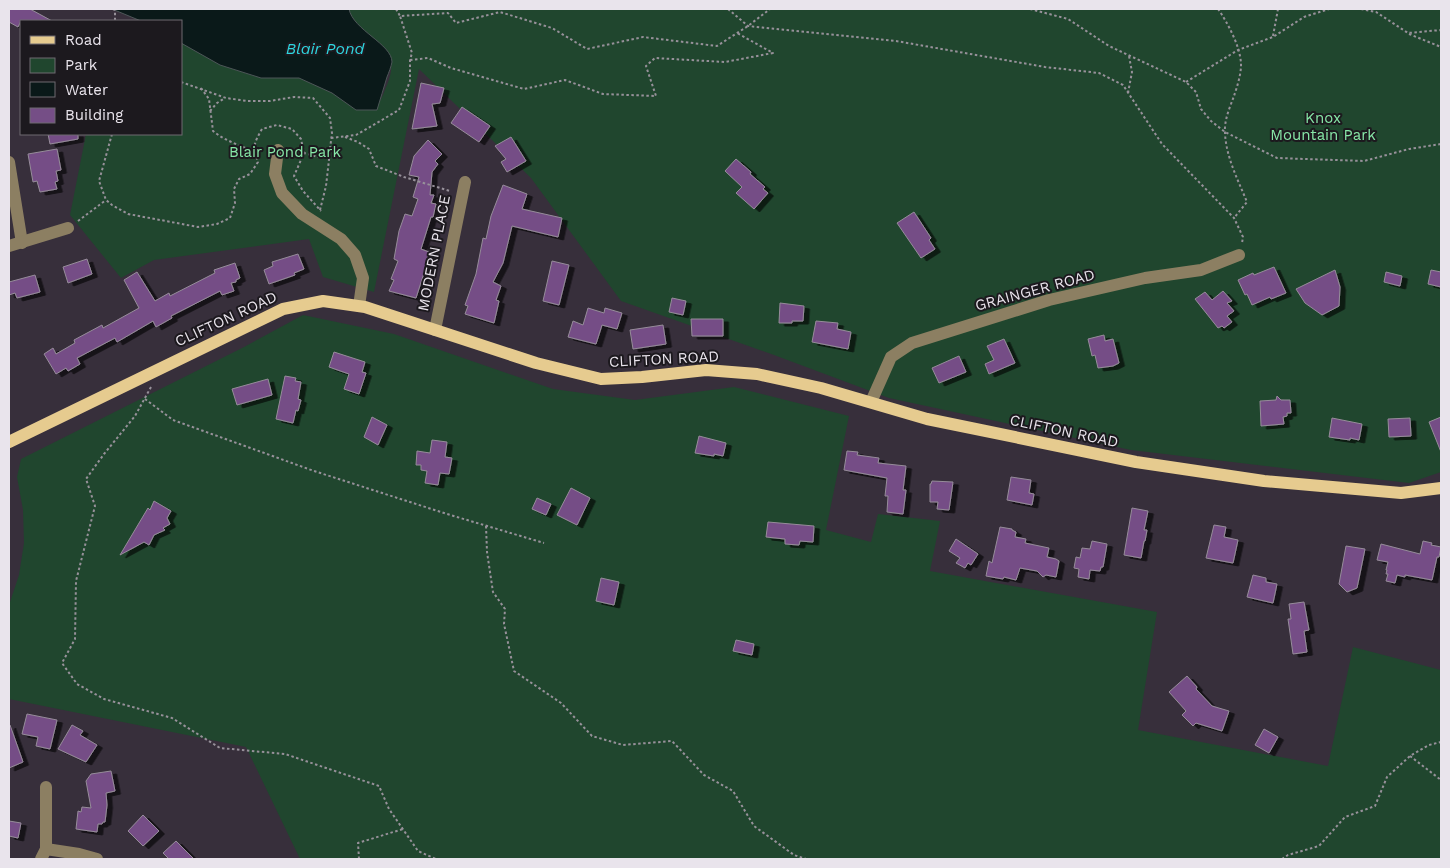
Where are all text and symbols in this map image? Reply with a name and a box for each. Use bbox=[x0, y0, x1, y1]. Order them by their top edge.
legend bbox=[20, 20, 182, 135]
text: Road bbox=[65, 31, 102, 49]
water label: Blair Pond bbox=[286, 39, 365, 58]
text: Park bbox=[65, 56, 98, 74]
text: Water bbox=[65, 81, 108, 99]
text: Building bbox=[65, 106, 123, 124]
park label: Knox Mountain Park bbox=[1270, 109, 1376, 144]
park label: Blair Pond Park bbox=[229, 143, 341, 161]
street label: MODERN PLACE bbox=[414, 193, 454, 313]
street label: GRAINGER ROAD bbox=[973, 265, 1097, 315]
street label: CLIFTON ROAD bbox=[172, 288, 280, 350]
street label: CLIFTON ROAD bbox=[608, 347, 720, 371]
street label: CLIFTON ROAD bbox=[1008, 411, 1120, 451]

